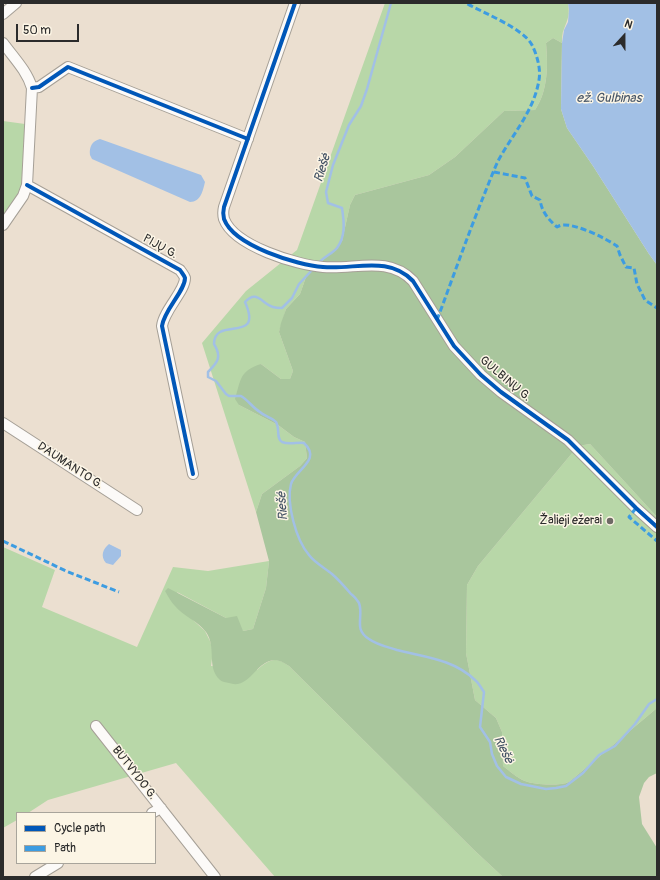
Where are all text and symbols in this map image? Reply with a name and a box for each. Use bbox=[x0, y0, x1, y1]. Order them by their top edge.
scale bar bbox=[18, 16, 81, 42]
north arrow bbox=[604, 16, 644, 56]
text: N bbox=[623, 17, 634, 32]
text: 50 m bbox=[23, 23, 51, 38]
water label: ež. Gulbinas bbox=[577, 91, 641, 107]
water label: Riešė bbox=[311, 152, 335, 184]
street label: PIJŲ G. bbox=[140, 232, 180, 262]
street label: GULBINŲ G. bbox=[476, 353, 534, 405]
street label: DAUMANTO G. bbox=[35, 439, 105, 493]
water label: Riešė bbox=[274, 491, 292, 521]
place label: Žalieji ežerai bbox=[539, 514, 602, 528]
marker: Žalieji ežerai bbox=[605, 516, 615, 526]
water label: Riešė bbox=[490, 734, 516, 766]
street label: BUTVYDO G. bbox=[109, 743, 159, 803]
legend bbox=[16, 812, 156, 864]
text: Cycle path bbox=[54, 821, 105, 836]
text: Path bbox=[54, 841, 76, 856]

